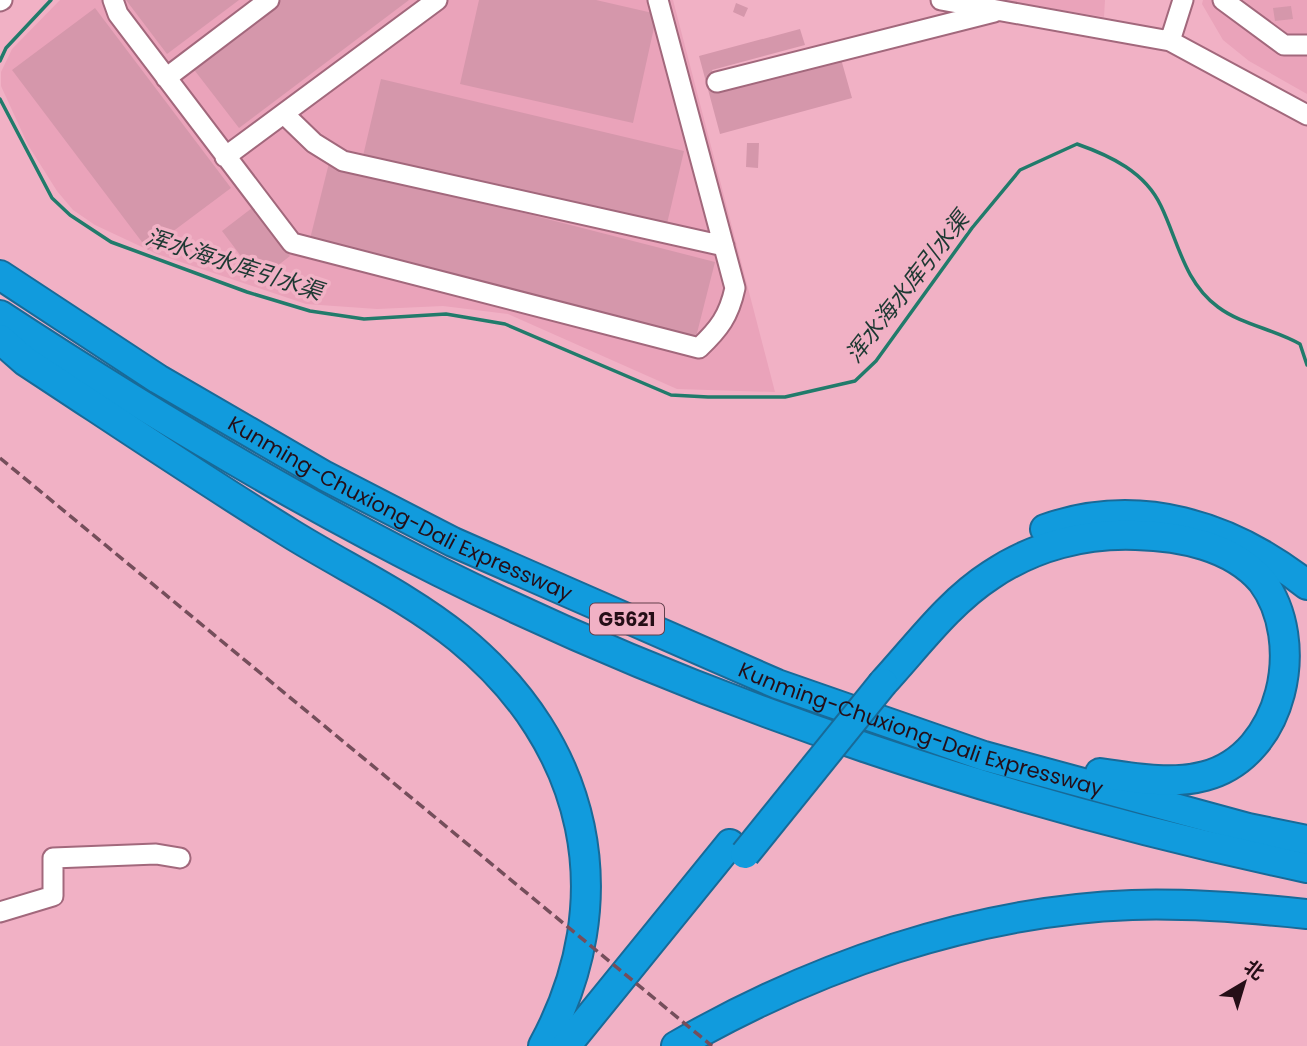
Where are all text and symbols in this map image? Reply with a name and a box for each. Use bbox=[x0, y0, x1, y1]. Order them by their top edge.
water label: 浑水海水库引水渠 bbox=[838, 202, 978, 369]
water label: 浑水海水库引水渠 bbox=[142, 220, 329, 309]
street label: Kunming-Chuxiong-Dali Expressway bbox=[223, 408, 577, 607]
road number: G5621 bbox=[590, 604, 664, 634]
street label: Kunming-Chuxiong-Dali Expressway bbox=[734, 654, 1107, 802]
north arrow bbox=[1209, 948, 1279, 1018]
text: 北 bbox=[1238, 954, 1270, 986]

